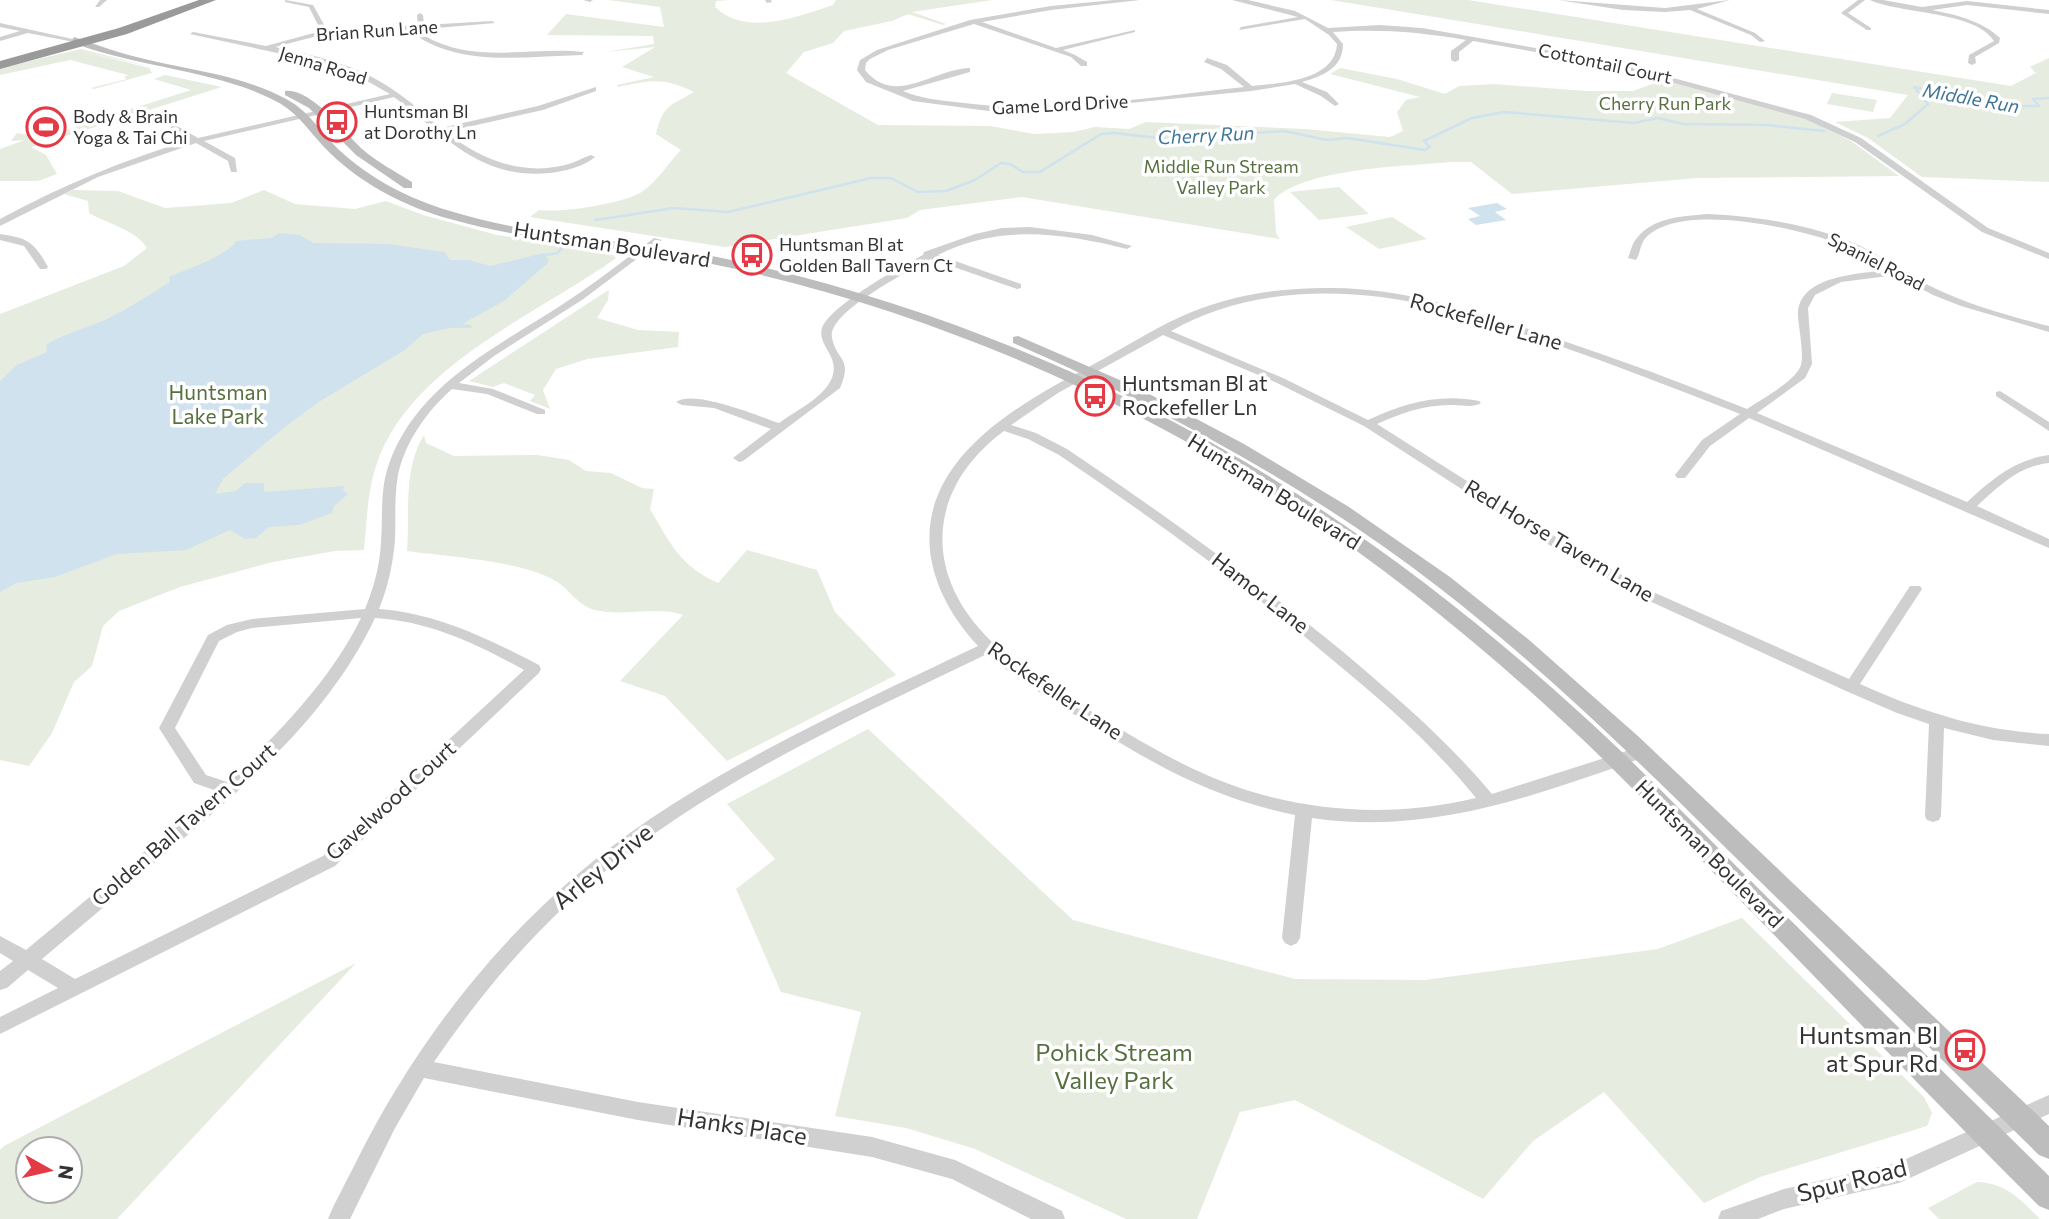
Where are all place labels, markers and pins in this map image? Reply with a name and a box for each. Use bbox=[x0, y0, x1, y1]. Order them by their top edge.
place label: Huntsman Bl at Dorothy Ln bbox=[364, 100, 477, 143]
bus stop icon: Huntsman Bl at Dorothy Ln bbox=[316, 101, 358, 143]
place label: Body & Brain Yoga & Tai Chi bbox=[73, 105, 188, 148]
sports icon: Body & Brain Yoga & Tai Chi bbox=[25, 106, 67, 148]
place label: Huntsman Bl at Golden Ball Tavern Ct bbox=[779, 233, 953, 276]
bus stop icon: Huntsman Bl at Golden Ball Tavern Ct bbox=[731, 234, 773, 276]
place label: Huntsman Bl at Rockefeller Ln bbox=[1122, 370, 1268, 419]
bus stop icon: Huntsman Bl at Rockefeller Ln bbox=[1074, 375, 1116, 417]
place label: Huntsman Bl at Spur Rd bbox=[1799, 1020, 1938, 1077]
bus stop icon: Huntsman Bl at Spur Rd bbox=[1944, 1029, 1986, 1071]

